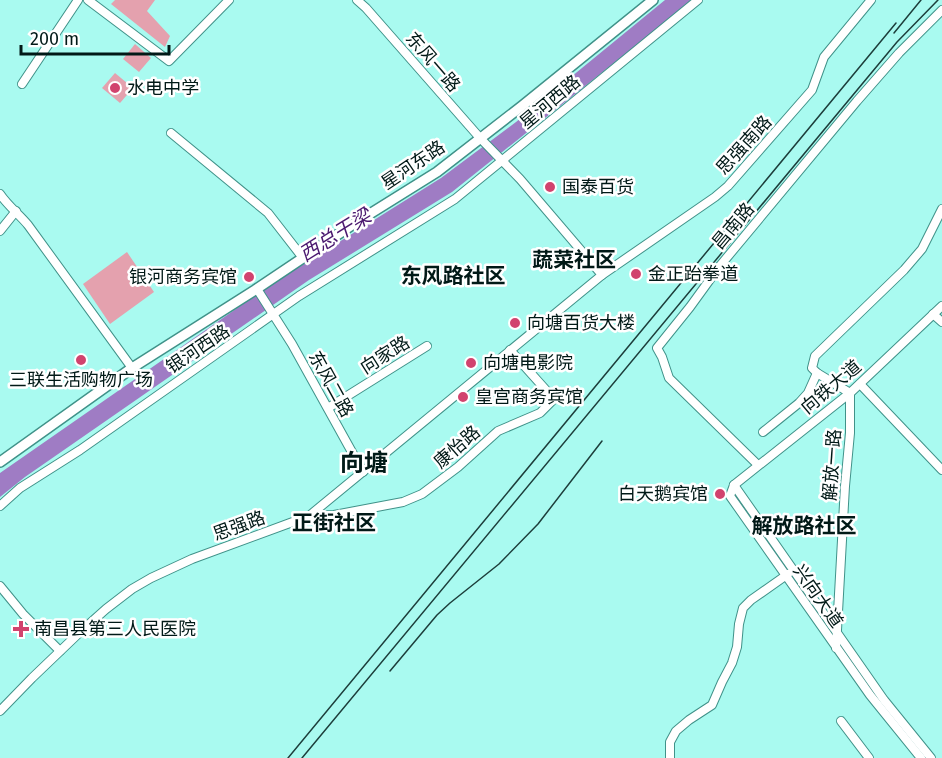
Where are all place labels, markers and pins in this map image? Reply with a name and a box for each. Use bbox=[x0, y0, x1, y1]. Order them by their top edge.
place label: 水电中学 bbox=[127, 77, 199, 99]
marker: 水电中学 bbox=[108, 81, 122, 95]
place label: 国泰百货 bbox=[562, 176, 634, 198]
marker: 国泰百货 bbox=[543, 180, 557, 194]
place label: 金正跆拳道 bbox=[648, 263, 738, 285]
place label: 银河商务宾馆 bbox=[129, 266, 237, 288]
marker: 金正跆拳道 bbox=[629, 267, 643, 281]
marker: 银河商务宾馆 bbox=[242, 270, 256, 284]
place label: 向塘百货大楼 bbox=[527, 312, 635, 334]
marker: 向塘百货大楼 bbox=[508, 316, 522, 330]
place label: 向塘电影院 bbox=[483, 352, 573, 374]
marker: 三联生活购物广场 bbox=[74, 353, 88, 367]
marker: 向塘电影院 bbox=[464, 356, 478, 370]
place label: 三联生活购物广场 bbox=[9, 369, 153, 391]
place label: 皇宫商务宾馆 bbox=[475, 386, 583, 408]
marker: 皇宫商务宾馆 bbox=[456, 390, 470, 404]
place label: 白天鹅宾馆 bbox=[618, 483, 708, 505]
marker: 白天鹅宾馆 bbox=[713, 487, 727, 501]
place label: 南昌县第三人民医院 bbox=[34, 618, 196, 640]
marker: 南昌县第三人民医院 bbox=[12, 620, 30, 638]

